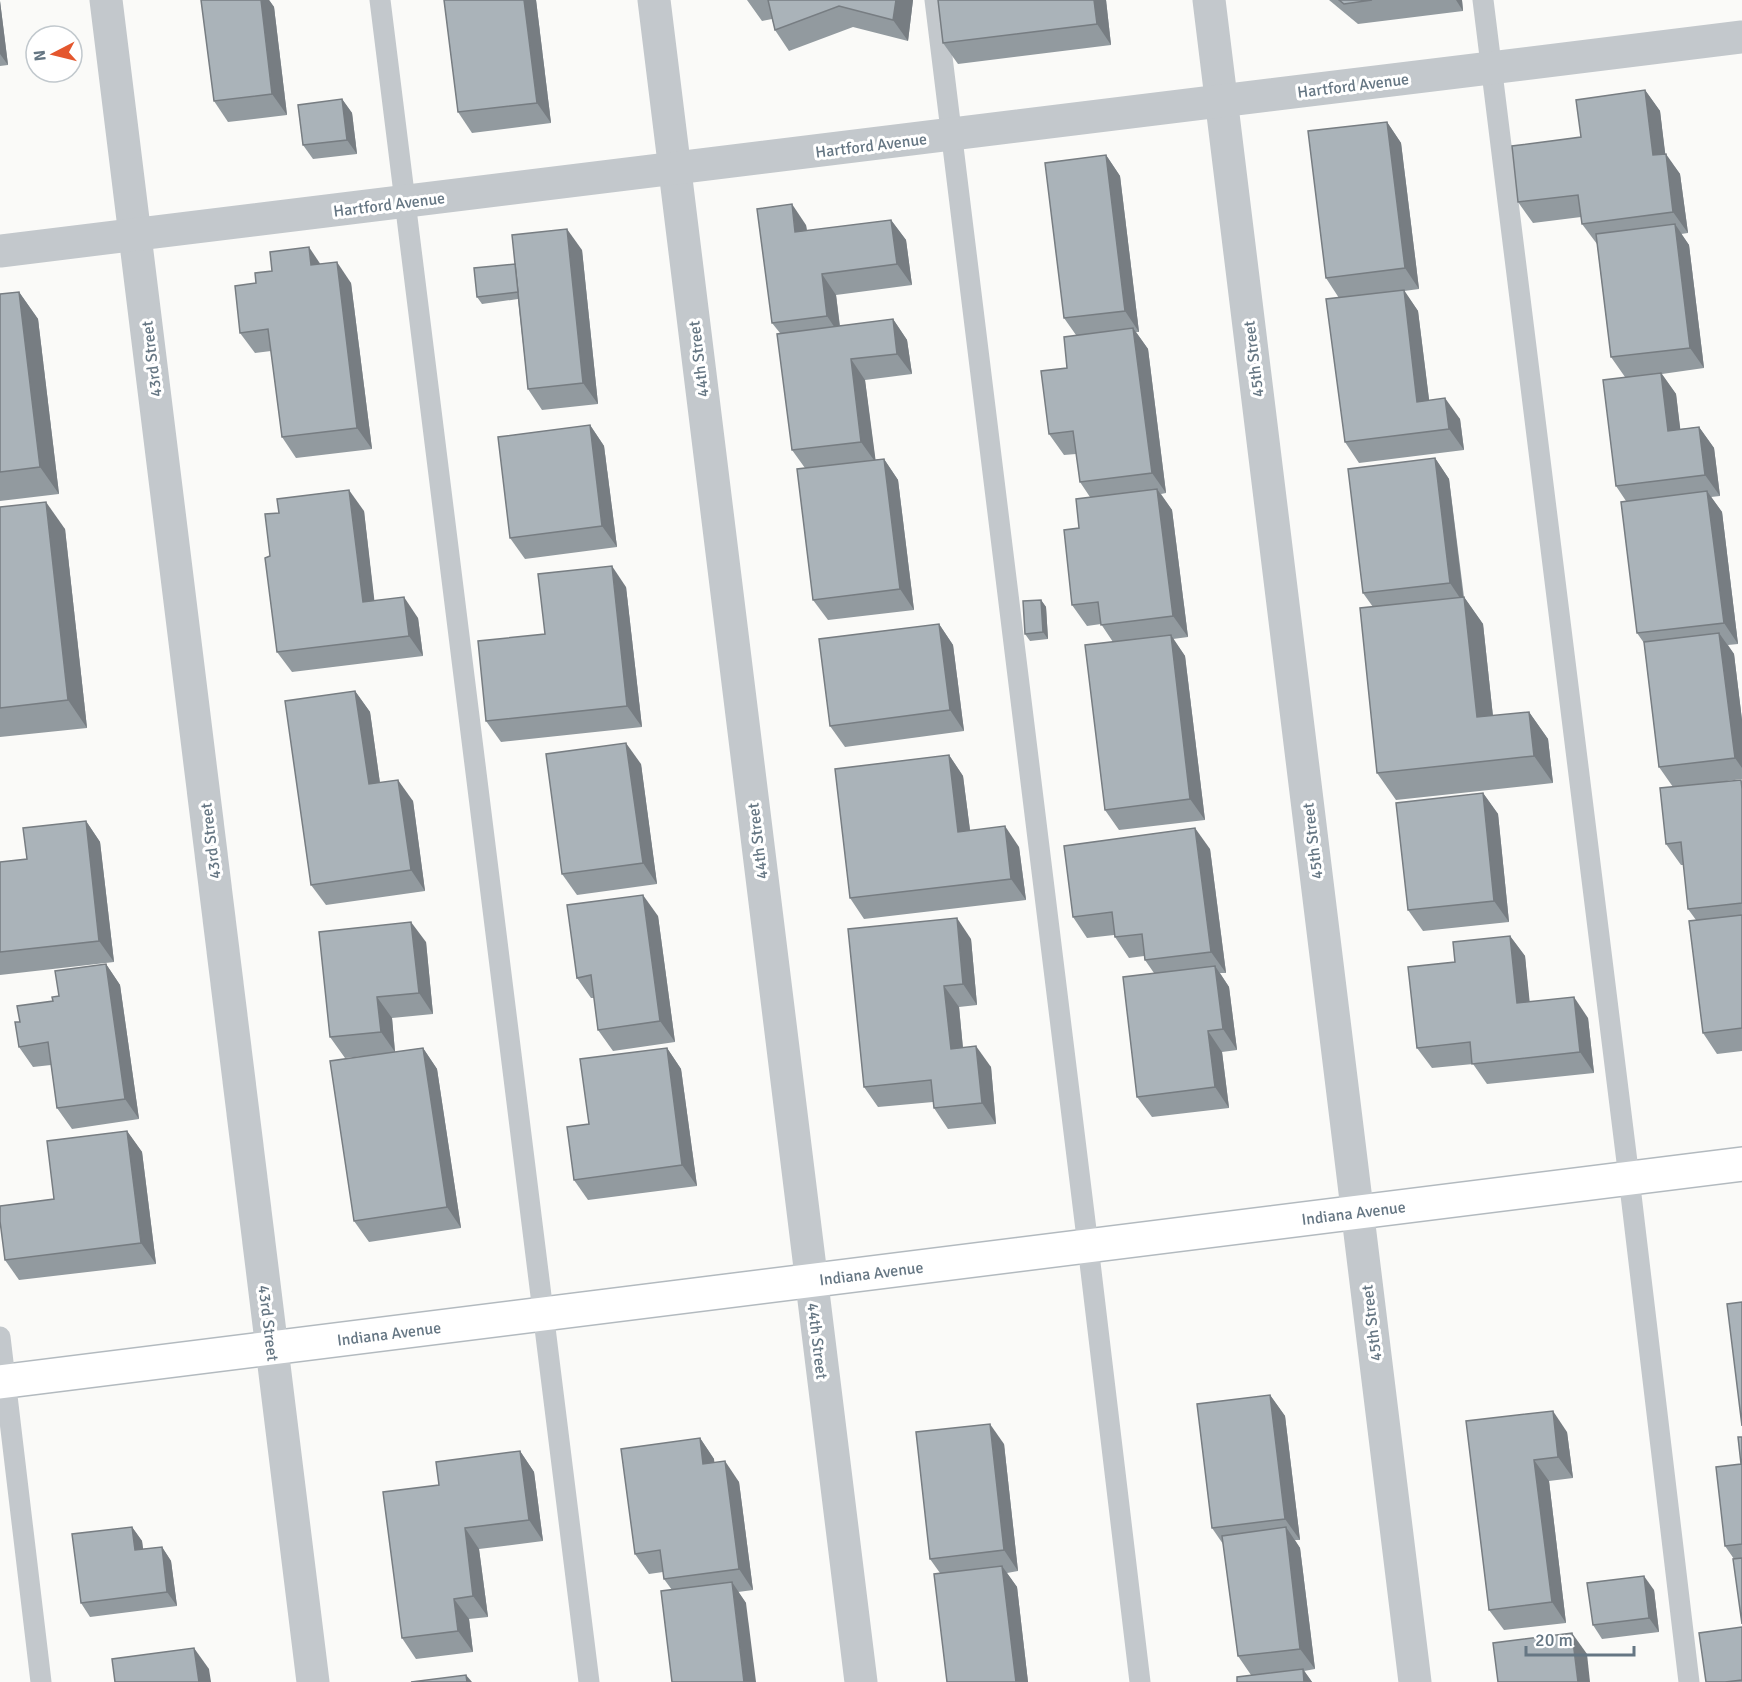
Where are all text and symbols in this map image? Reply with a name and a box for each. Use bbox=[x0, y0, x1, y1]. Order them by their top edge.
north arrow bbox=[24, 24, 84, 84]
text: N bbox=[30, 49, 51, 62]
street label: Hartford Avenue bbox=[1296, 69, 1410, 103]
street label: Hartford Avenue bbox=[814, 129, 928, 163]
street label: Hartford Avenue bbox=[332, 188, 446, 222]
street label: 43rd Street bbox=[137, 319, 167, 398]
street label: 44th Street bbox=[684, 319, 714, 398]
street label: 45th Street bbox=[1239, 319, 1269, 398]
street label: 43rd Street bbox=[196, 801, 226, 880]
street label: 44th Street bbox=[743, 801, 773, 880]
street label: 45th Street bbox=[1298, 801, 1328, 880]
street label: Indiana Avenue bbox=[1300, 1197, 1407, 1230]
street label: Indiana Avenue bbox=[818, 1258, 925, 1290]
street label: 45th Street bbox=[1357, 1283, 1387, 1362]
street label: 43rd Street bbox=[253, 1284, 283, 1363]
street label: 44th Street bbox=[802, 1302, 832, 1381]
street label: Indiana Avenue bbox=[336, 1318, 442, 1351]
scale bar bbox=[1526, 1619, 1634, 1657]
text: 20 m bbox=[1535, 1629, 1573, 1651]

